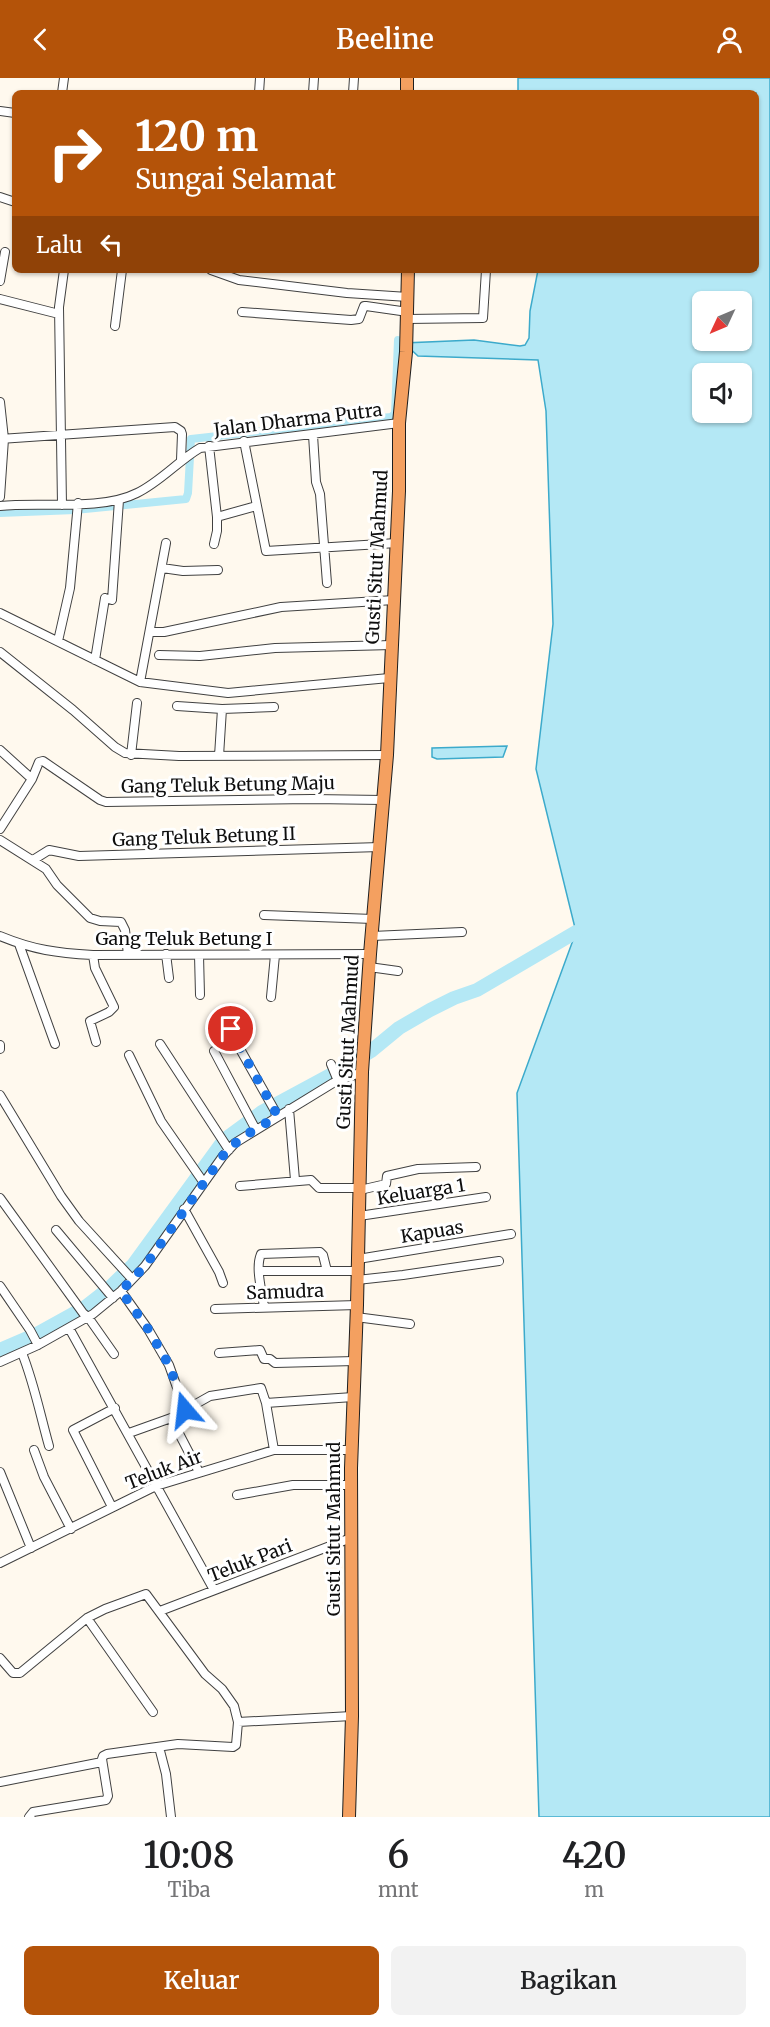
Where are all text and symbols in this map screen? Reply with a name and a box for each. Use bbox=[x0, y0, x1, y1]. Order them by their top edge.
text: Beeline bbox=[336, 22, 434, 56]
icon: back bbox=[24, 23, 57, 56]
icon: person bbox=[713, 23, 746, 56]
text: 120 m bbox=[135, 110, 258, 162]
icon: right bbox=[36, 114, 114, 192]
text: Sungai Selamat bbox=[135, 162, 336, 196]
icon: left bbox=[95, 228, 128, 261]
text: Lalu bbox=[36, 231, 83, 259]
north arrow bbox=[692, 291, 752, 351]
map controls bbox=[692, 291, 752, 423]
button: sound bbox=[692, 363, 752, 423]
street label: Jalan Dharma Putra bbox=[211, 398, 384, 441]
street label: Gusti Situt Mahmud bbox=[360, 469, 393, 645]
street label: Gang Teluk Betung Maju bbox=[121, 771, 335, 798]
street label: Gang Teluk Betung II bbox=[112, 822, 296, 851]
street label: Gang Teluk Betung I bbox=[96, 927, 272, 950]
street label: Gusti Situt Mahmud bbox=[331, 954, 364, 1130]
pin bbox=[205, 1003, 256, 1054]
icon: arrive bbox=[214, 1012, 247, 1045]
street label: Keluarga 1 bbox=[375, 1173, 467, 1210]
street label: Kapuas bbox=[399, 1215, 465, 1248]
street label: Samudra bbox=[246, 1279, 325, 1304]
position arrow bbox=[153, 1378, 217, 1442]
street label: Gusti Situt Mahmud bbox=[322, 1442, 345, 1616]
street label: Teluk Air bbox=[122, 1444, 205, 1495]
street label: Teluk Pari bbox=[204, 1534, 295, 1587]
text: 10:08 bbox=[143, 1833, 235, 1878]
text: 6 bbox=[387, 1833, 409, 1878]
text: 420 bbox=[562, 1833, 627, 1878]
text: Tiba bbox=[167, 1877, 211, 1902]
text: mnt bbox=[378, 1877, 419, 1902]
text: m bbox=[584, 1877, 604, 1902]
button: Keluar bbox=[24, 1946, 379, 2015]
button: Bagikan bbox=[391, 1946, 746, 2015]

